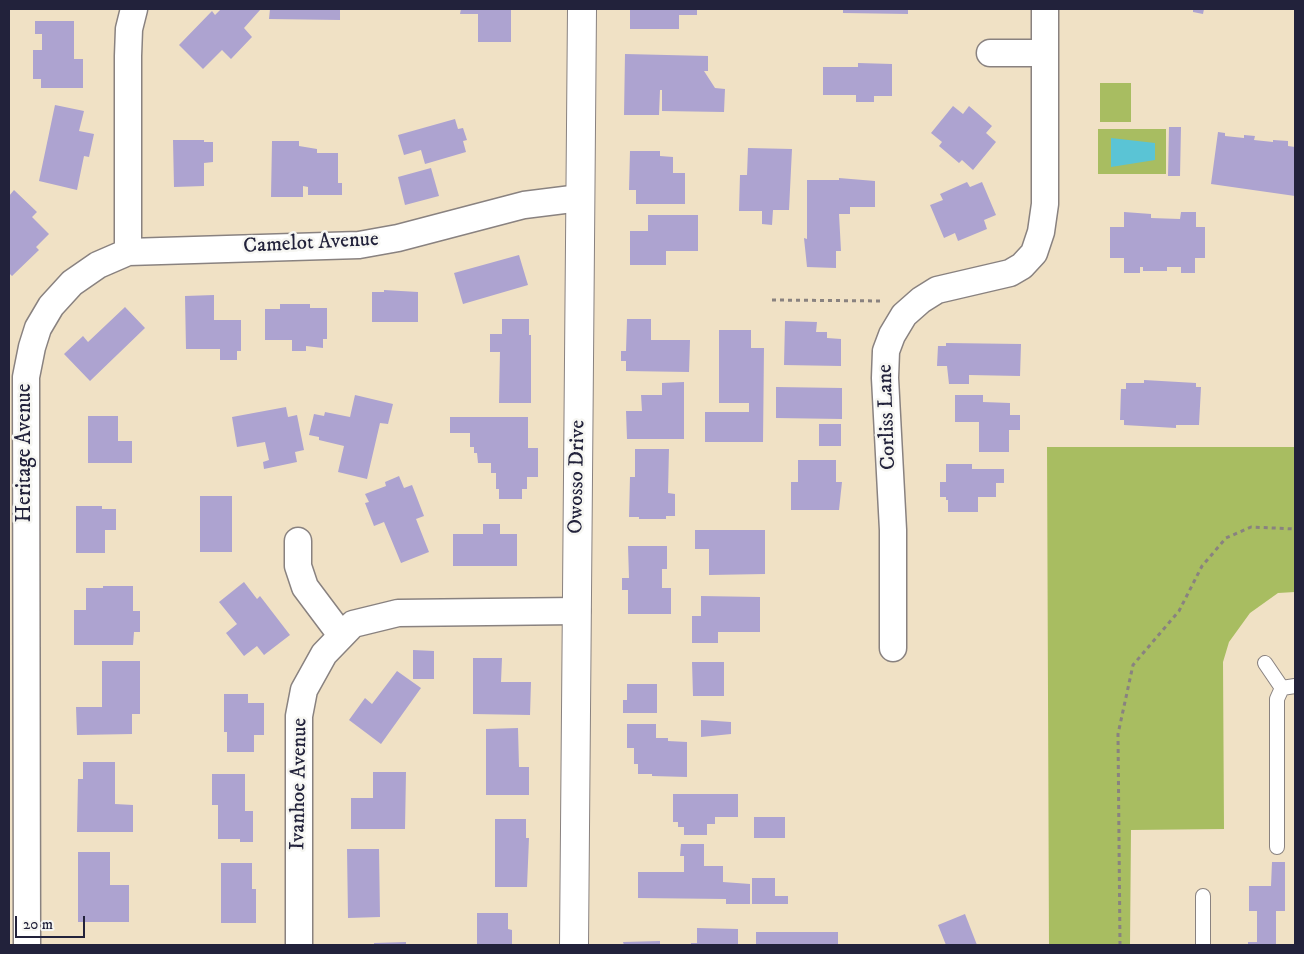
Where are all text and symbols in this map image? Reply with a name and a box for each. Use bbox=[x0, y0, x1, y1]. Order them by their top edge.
street label: Camelot Avenue bbox=[243, 228, 379, 260]
street label: Corliss Lane bbox=[874, 364, 902, 470]
street label: Heritage Avenue bbox=[13, 384, 39, 522]
street label: Owosso Drive bbox=[564, 420, 592, 534]
street label: Ivanhoe Avenue bbox=[286, 718, 314, 850]
scale bar bbox=[18, 906, 88, 938]
text: 20 m bbox=[23, 915, 53, 934]

